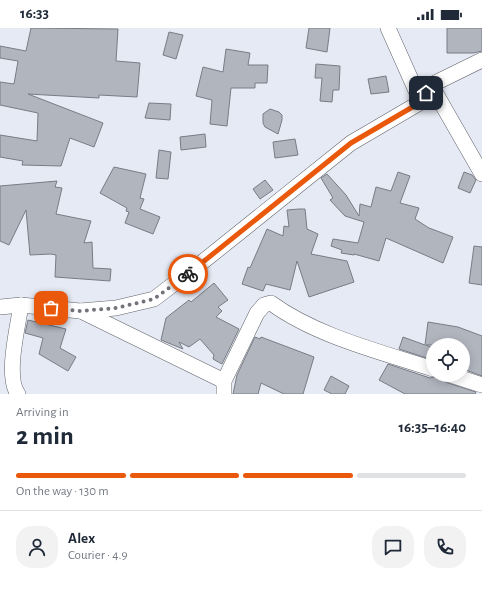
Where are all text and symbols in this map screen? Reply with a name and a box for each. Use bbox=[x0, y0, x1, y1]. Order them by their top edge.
text: 16:33 bbox=[20, 6, 49, 21]
pin bbox=[409, 76, 443, 110]
icon: home bbox=[415, 82, 437, 104]
courier bbox=[168, 254, 208, 294]
icon: bike bbox=[177, 263, 199, 285]
pin bbox=[34, 291, 68, 325]
icon: bag bbox=[40, 297, 62, 319]
map controls bbox=[426, 338, 470, 382]
button: locate bbox=[426, 338, 470, 382]
text: Arriving in bbox=[16, 406, 69, 419]
text: 16:35–16:40 bbox=[399, 420, 466, 435]
text: 2 min bbox=[16, 423, 74, 449]
text: On the way · 130 m bbox=[16, 485, 109, 498]
button: person bbox=[16, 526, 58, 568]
button: chat bbox=[372, 526, 414, 568]
button: phone bbox=[424, 526, 466, 568]
text: Alex bbox=[68, 531, 95, 546]
text: Courier · 4.9 bbox=[68, 549, 128, 562]

